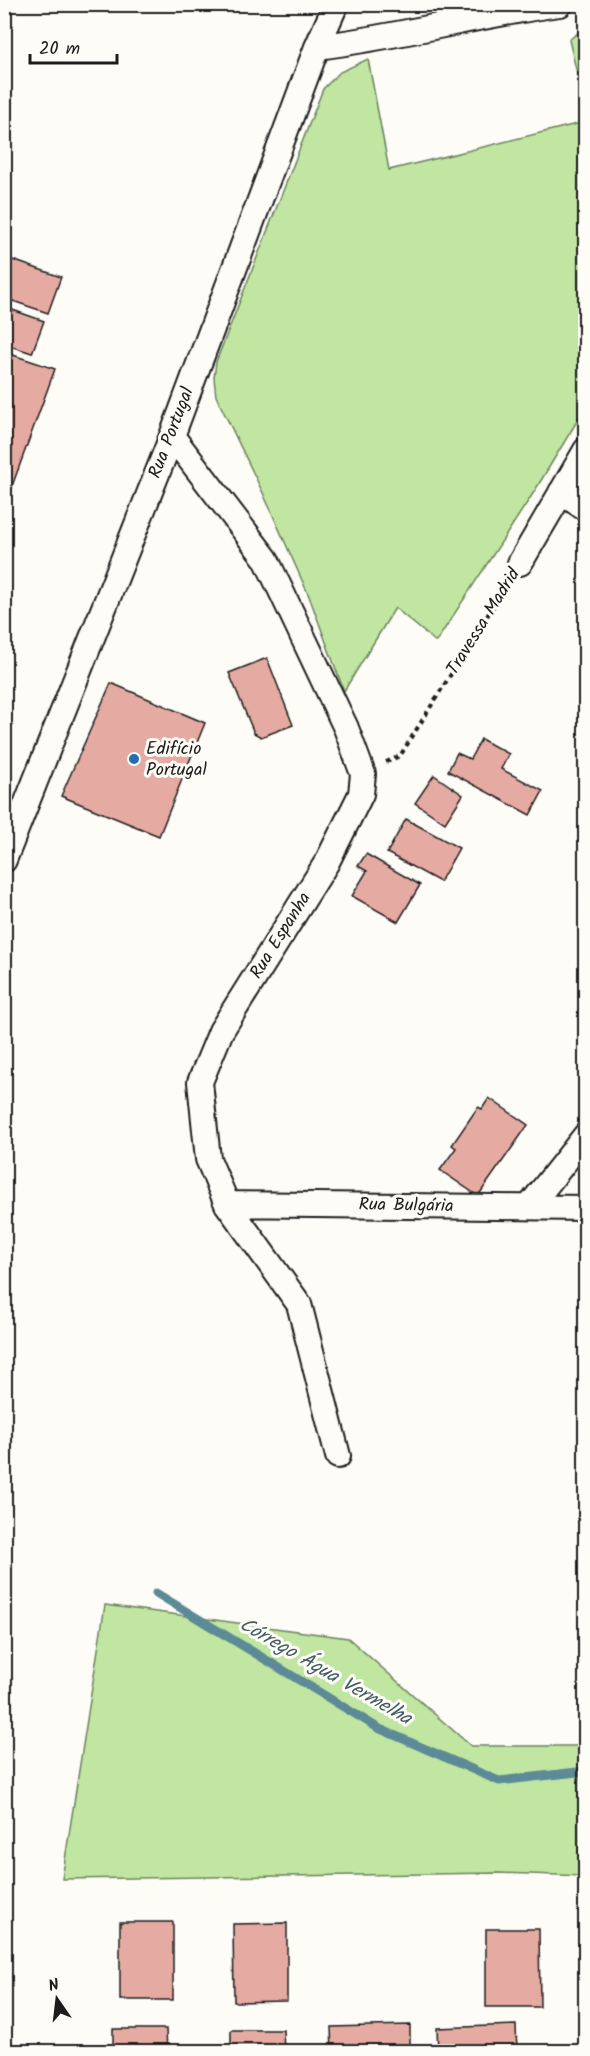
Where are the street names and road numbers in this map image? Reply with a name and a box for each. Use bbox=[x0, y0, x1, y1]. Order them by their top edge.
street label: Rua Portugal bbox=[141, 383, 203, 483]
street label: Travessa Madrid bbox=[439, 562, 529, 681]
street label: Rua Espanha bbox=[243, 887, 319, 985]
street label: Rua Bulgária bbox=[358, 1191, 454, 1221]

